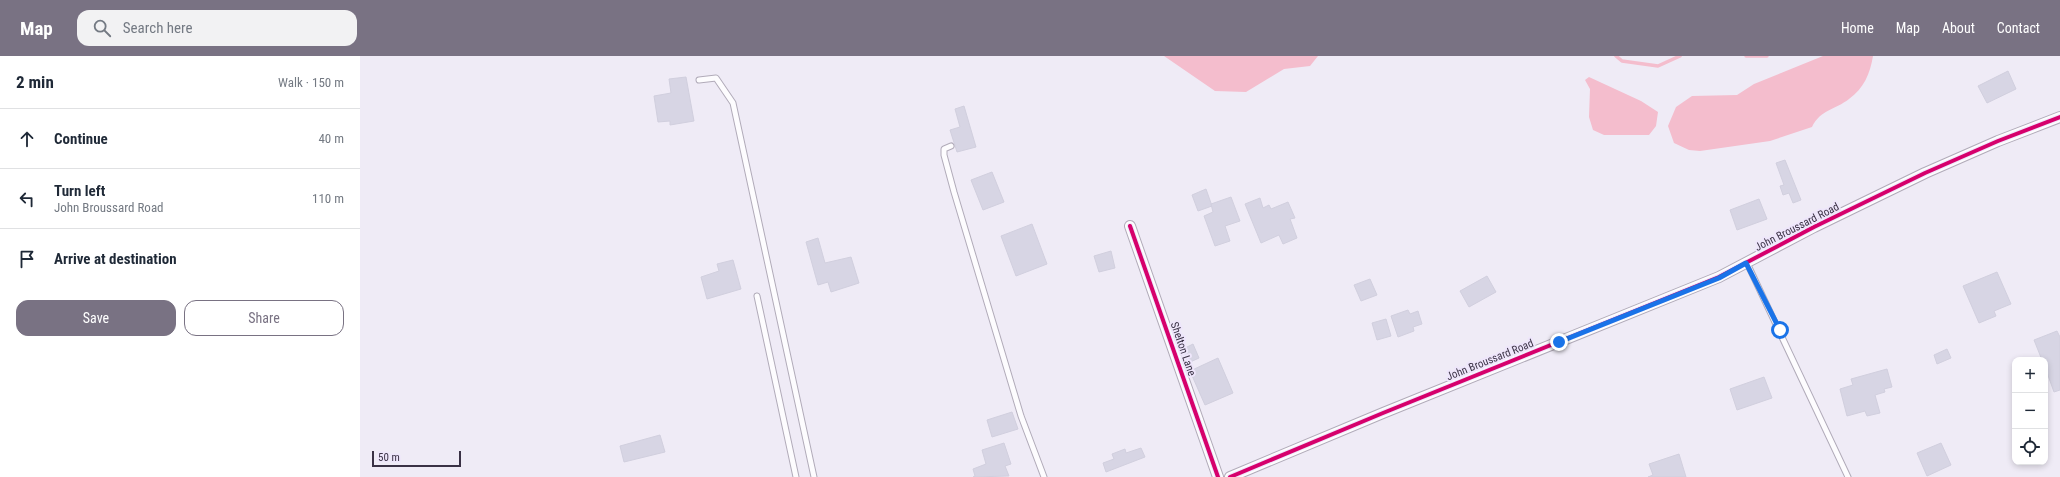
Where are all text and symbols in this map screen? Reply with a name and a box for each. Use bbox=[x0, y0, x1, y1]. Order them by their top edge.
search box bbox=[77, 10, 357, 46]
text: Map bbox=[20, 17, 53, 40]
icon: search bbox=[91, 17, 113, 39]
text: Search here bbox=[123, 19, 193, 37]
text: Home bbox=[1841, 20, 1874, 36]
text: Map bbox=[1896, 20, 1920, 36]
text: About bbox=[1942, 20, 1975, 36]
text: Contact bbox=[1997, 20, 2040, 36]
text: 2 min bbox=[16, 72, 54, 92]
text: Walk · 150 m bbox=[278, 75, 344, 90]
icon: ahead bbox=[16, 128, 38, 150]
text: Continue bbox=[54, 130, 108, 148]
text: 40 m bbox=[318, 131, 344, 146]
text: Turn left bbox=[54, 182, 105, 200]
icon: left bbox=[16, 188, 38, 210]
text: 110 m bbox=[312, 191, 344, 206]
text: John Broussard Road bbox=[54, 200, 164, 215]
street label: John Broussard Road bbox=[1753, 200, 1841, 254]
icon: arrive bbox=[16, 248, 38, 270]
text: Arrive at destination bbox=[54, 250, 177, 268]
button: Save bbox=[16, 300, 176, 336]
button: Share bbox=[184, 300, 344, 336]
street label: Shelton Lane bbox=[1168, 320, 1198, 378]
route start bbox=[1771, 321, 1789, 339]
route end bbox=[1550, 333, 1568, 351]
street label: John Broussard Road bbox=[1445, 337, 1535, 383]
map controls bbox=[2012, 357, 2048, 465]
button: + bbox=[2012, 357, 2048, 393]
button: − bbox=[2012, 393, 2048, 429]
button: locate bbox=[2012, 429, 2048, 465]
scale bar bbox=[372, 449, 461, 468]
text: 50 m bbox=[378, 451, 400, 464]

